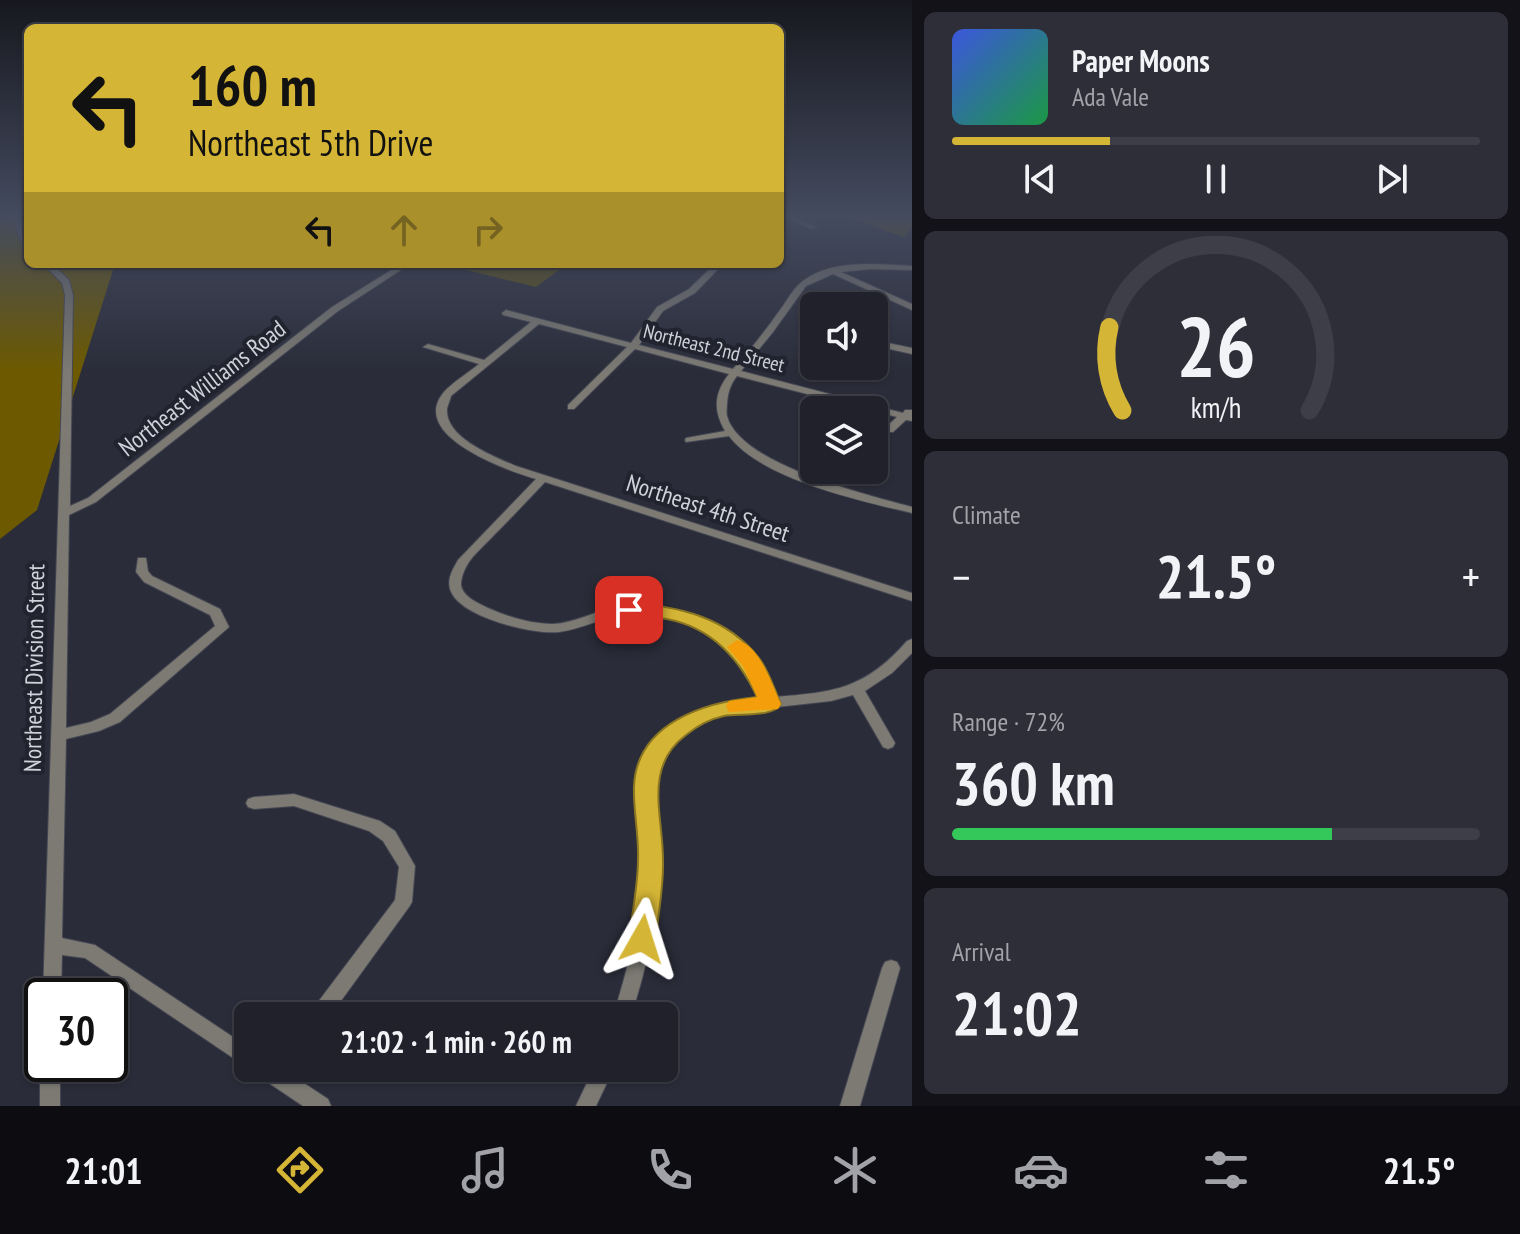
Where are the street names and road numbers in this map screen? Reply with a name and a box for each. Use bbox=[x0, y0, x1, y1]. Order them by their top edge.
street label: Northeast Williams Road bbox=[112, 313, 292, 463]
street label: Northeast 2nd Street bbox=[641, 318, 788, 378]
street label: Northeast 4th Street bbox=[623, 467, 794, 549]
street label: Northeast Division Street bbox=[17, 563, 51, 772]

